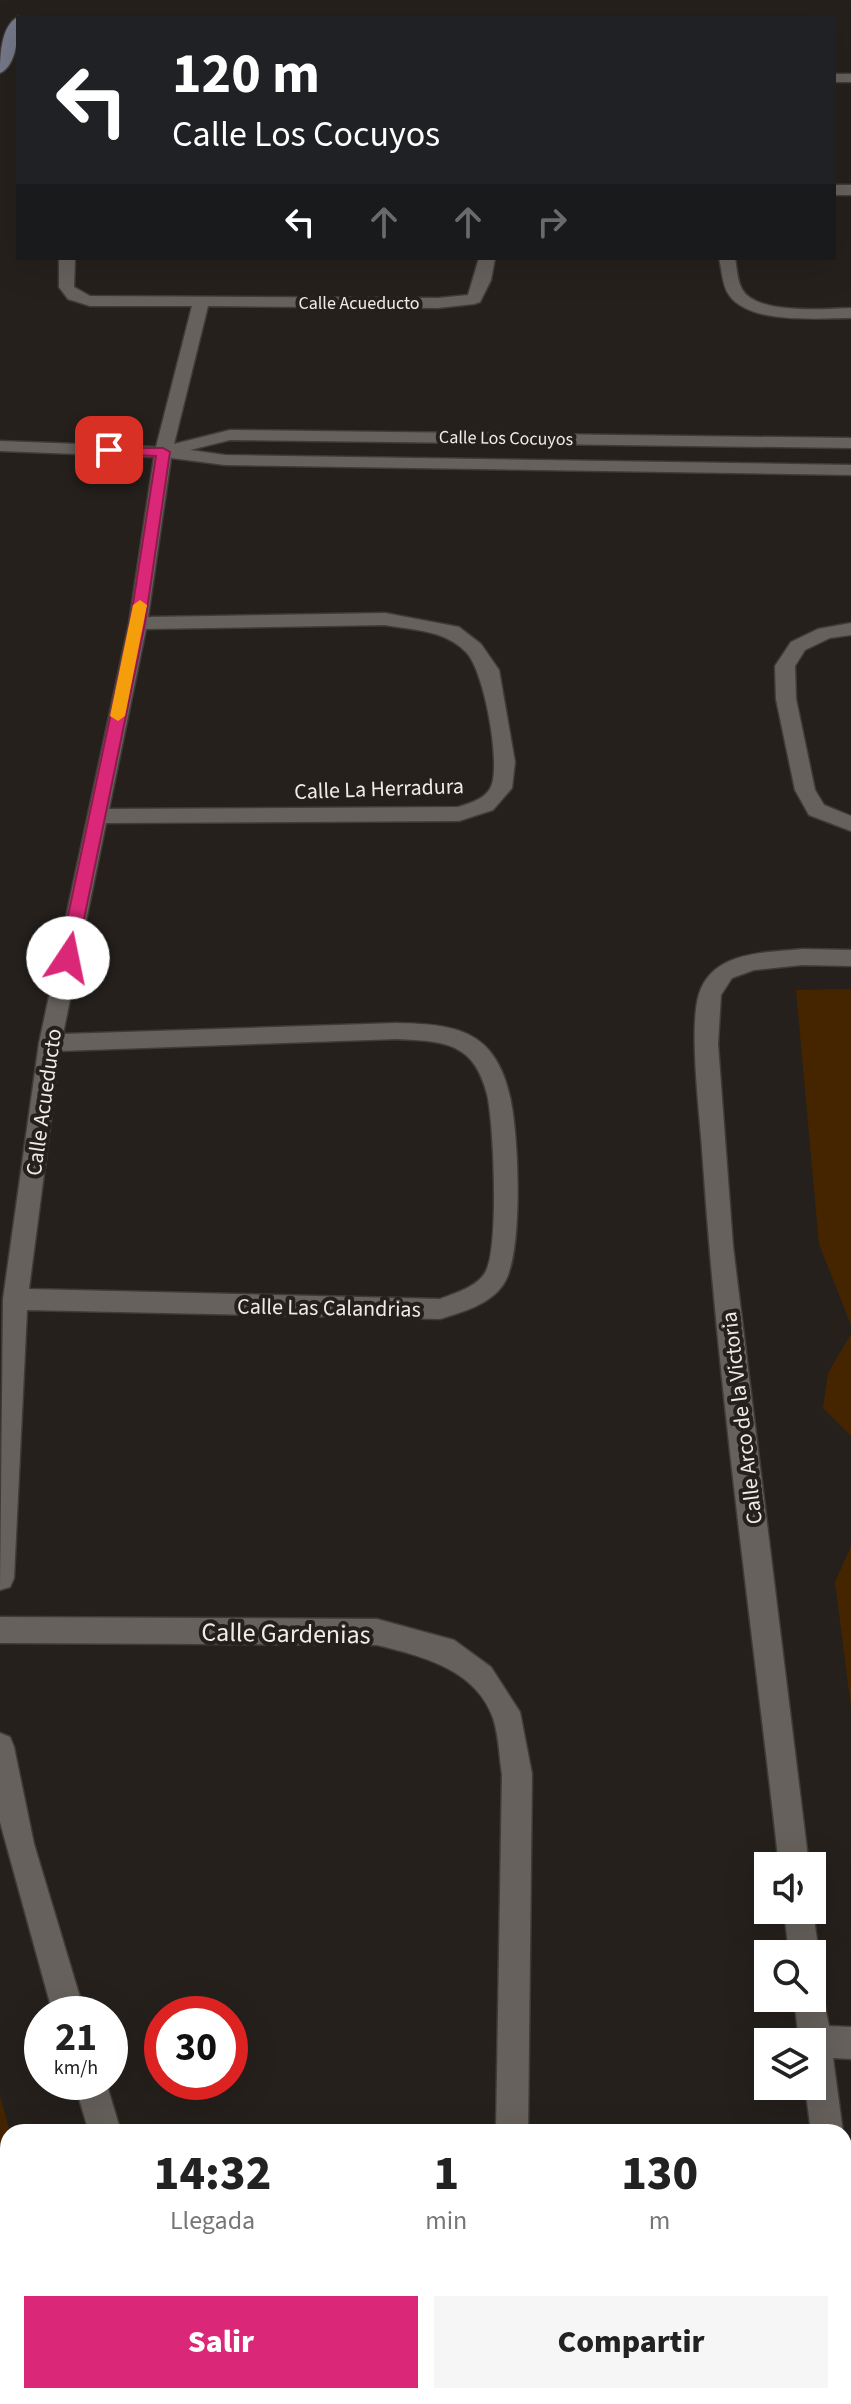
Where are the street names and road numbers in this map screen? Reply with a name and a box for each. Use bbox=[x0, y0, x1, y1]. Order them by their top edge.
street label: Calle Acueducto bbox=[298, 291, 420, 316]
street label: Calle Los Cocuyos bbox=[439, 425, 573, 452]
street label: Calle La Herradura bbox=[294, 770, 464, 808]
street label: Calle Acueducto bbox=[18, 1027, 70, 1178]
street label: Calle Las Calandrias bbox=[237, 1290, 421, 1326]
street label: Calle Arco de la Victoria bbox=[713, 1310, 771, 1526]
street label: Calle Gardenias bbox=[201, 1614, 371, 1653]

